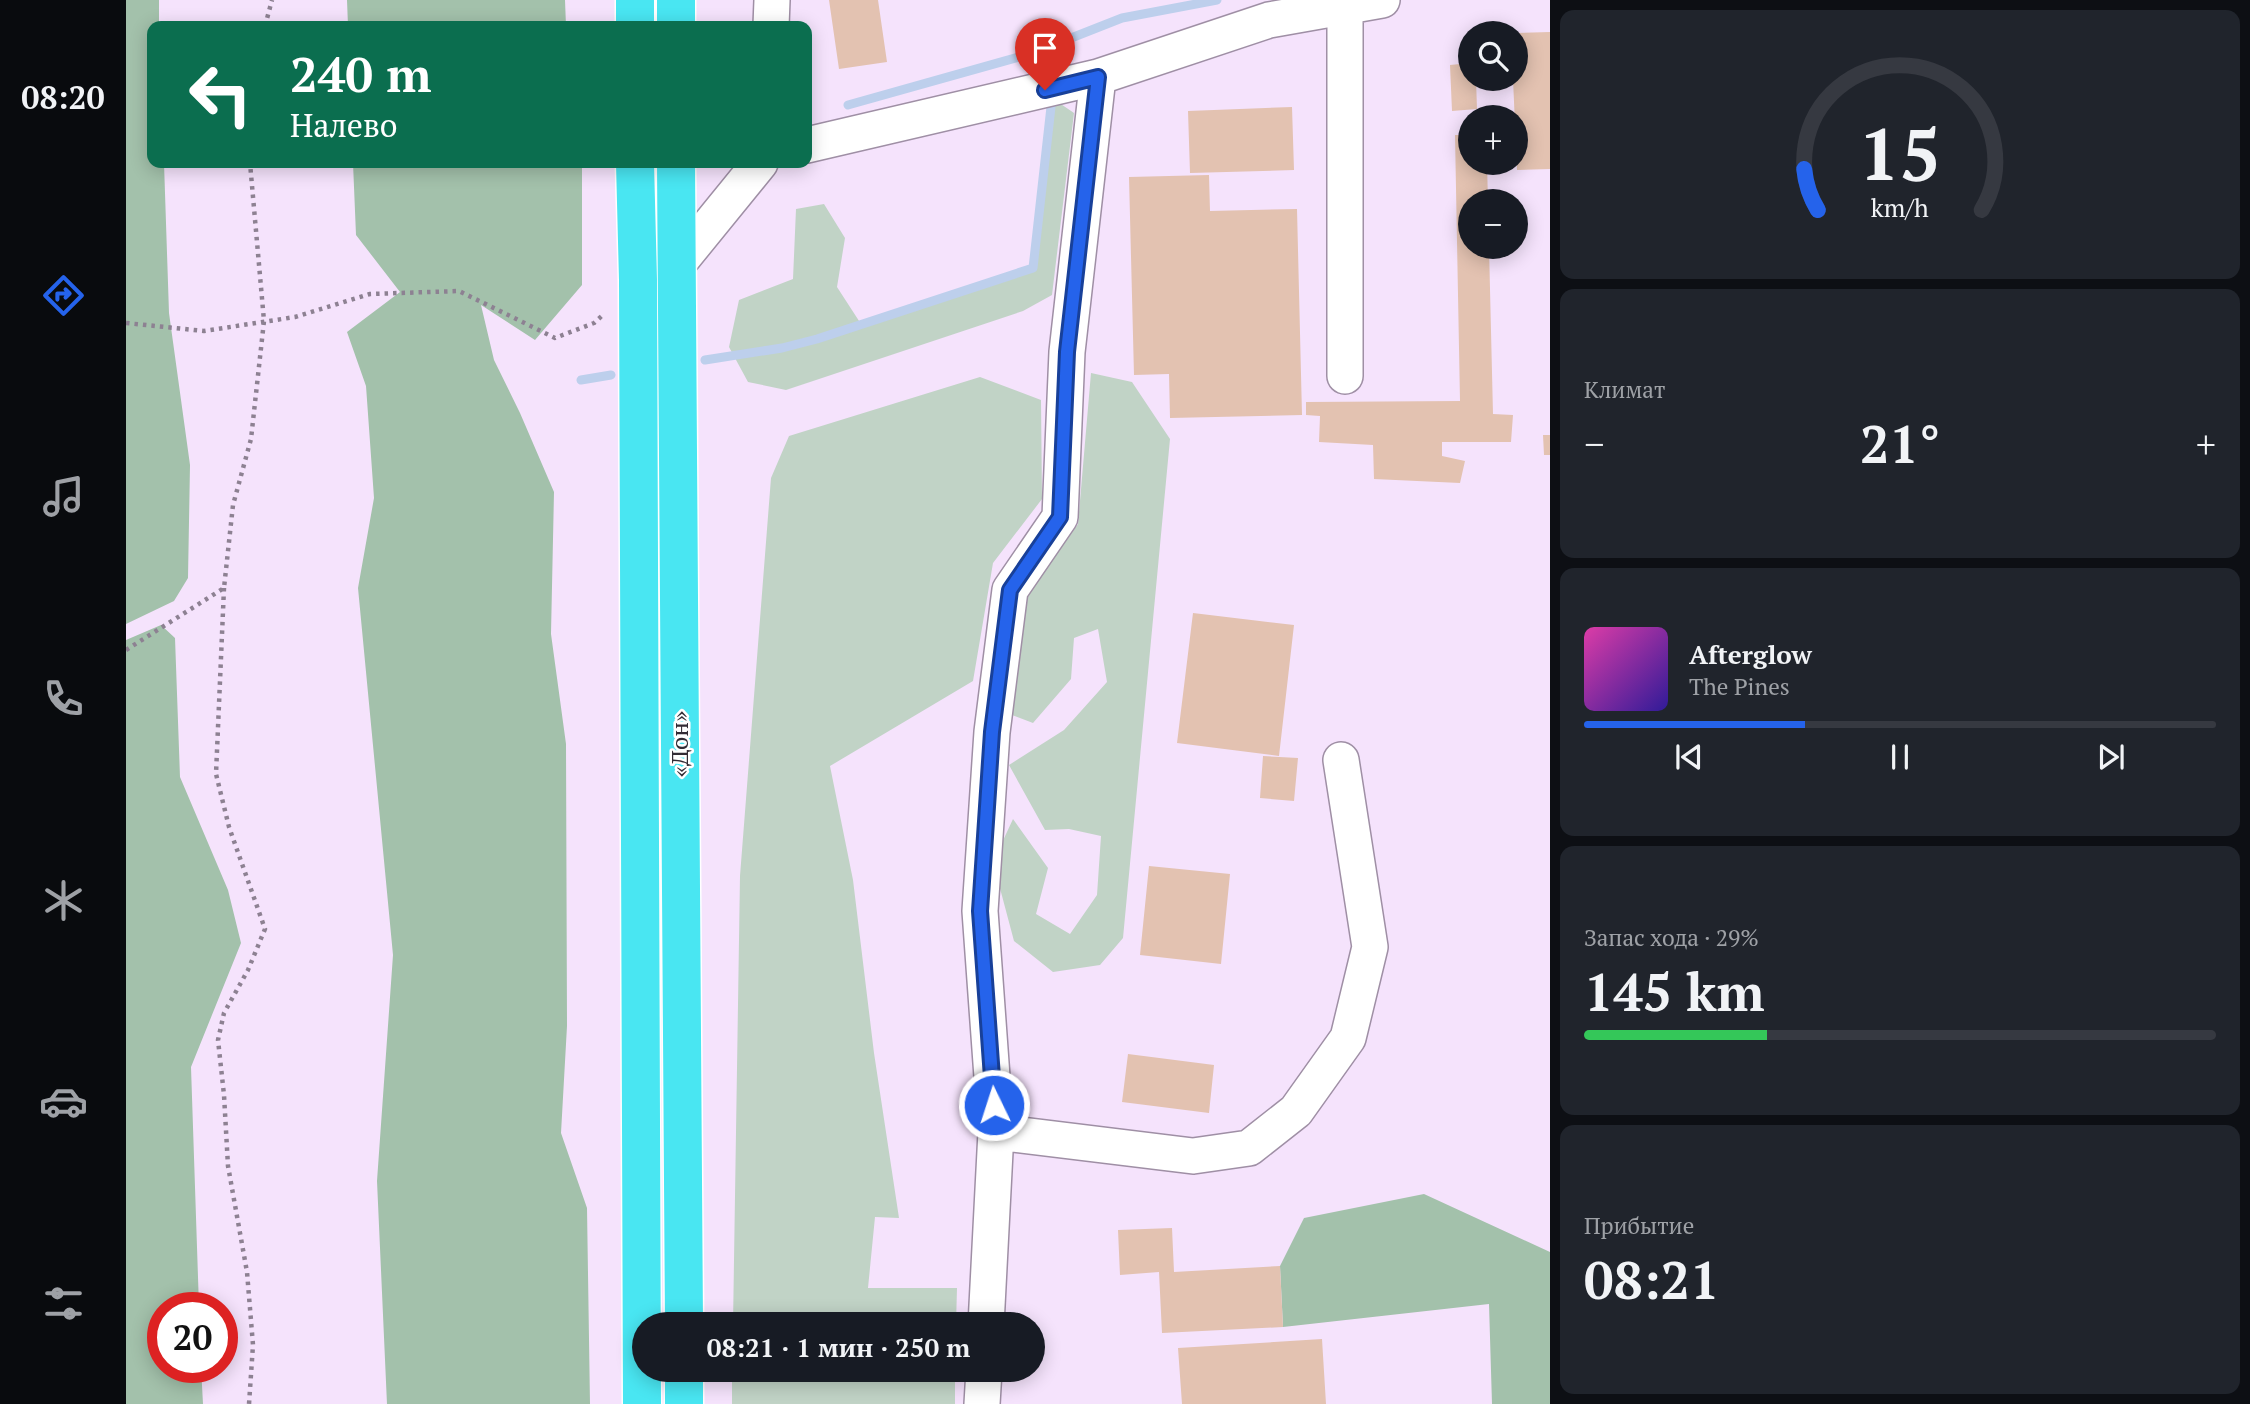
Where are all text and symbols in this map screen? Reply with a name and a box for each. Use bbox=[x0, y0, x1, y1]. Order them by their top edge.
pin bbox=[1015, 18, 1075, 90]
map controls bbox=[1458, 21, 1528, 259]
button: search bbox=[1458, 21, 1528, 91]
icon: arrive bbox=[1026, 29, 1064, 67]
text: 240 m bbox=[290, 41, 432, 106]
icon: left bbox=[175, 49, 266, 140]
text: 08:20 bbox=[21, 76, 105, 118]
text: Налево bbox=[290, 104, 398, 146]
button: + bbox=[1458, 105, 1528, 175]
text: 15 bbox=[1859, 105, 1941, 202]
button: − bbox=[1458, 189, 1528, 259]
text: km/h bbox=[1871, 191, 1929, 224]
icon: directions bbox=[39, 271, 88, 320]
text: Климат bbox=[1584, 374, 1665, 405]
text: 21° bbox=[1860, 409, 1940, 478]
text: − bbox=[1584, 419, 1604, 469]
text: + bbox=[2196, 419, 2216, 469]
icon: music bbox=[39, 472, 88, 521]
text: Afterglow bbox=[1689, 637, 1812, 671]
text: The Pines bbox=[1689, 671, 1790, 702]
icon: phone bbox=[39, 674, 88, 723]
street label: «Дон» bbox=[663, 711, 695, 777]
icon: previous bbox=[1670, 738, 1708, 776]
icon: pause bbox=[1881, 738, 1919, 776]
icon: next bbox=[2092, 738, 2130, 776]
icon: climate bbox=[39, 876, 88, 925]
text: Запас хода · 29% bbox=[1584, 922, 1759, 953]
text: 145 km bbox=[1584, 957, 1765, 1026]
position arrow bbox=[957, 1068, 1031, 1142]
icon: car bbox=[39, 1077, 88, 1126]
text: Прибытие bbox=[1584, 1210, 1694, 1241]
text: 08:21 bbox=[1584, 1245, 1719, 1314]
icon: filters bbox=[39, 1279, 88, 1328]
speed limit sign: 20 bbox=[147, 1292, 238, 1383]
text: 08:21 · 1 мин · 250 m bbox=[707, 1330, 970, 1364]

